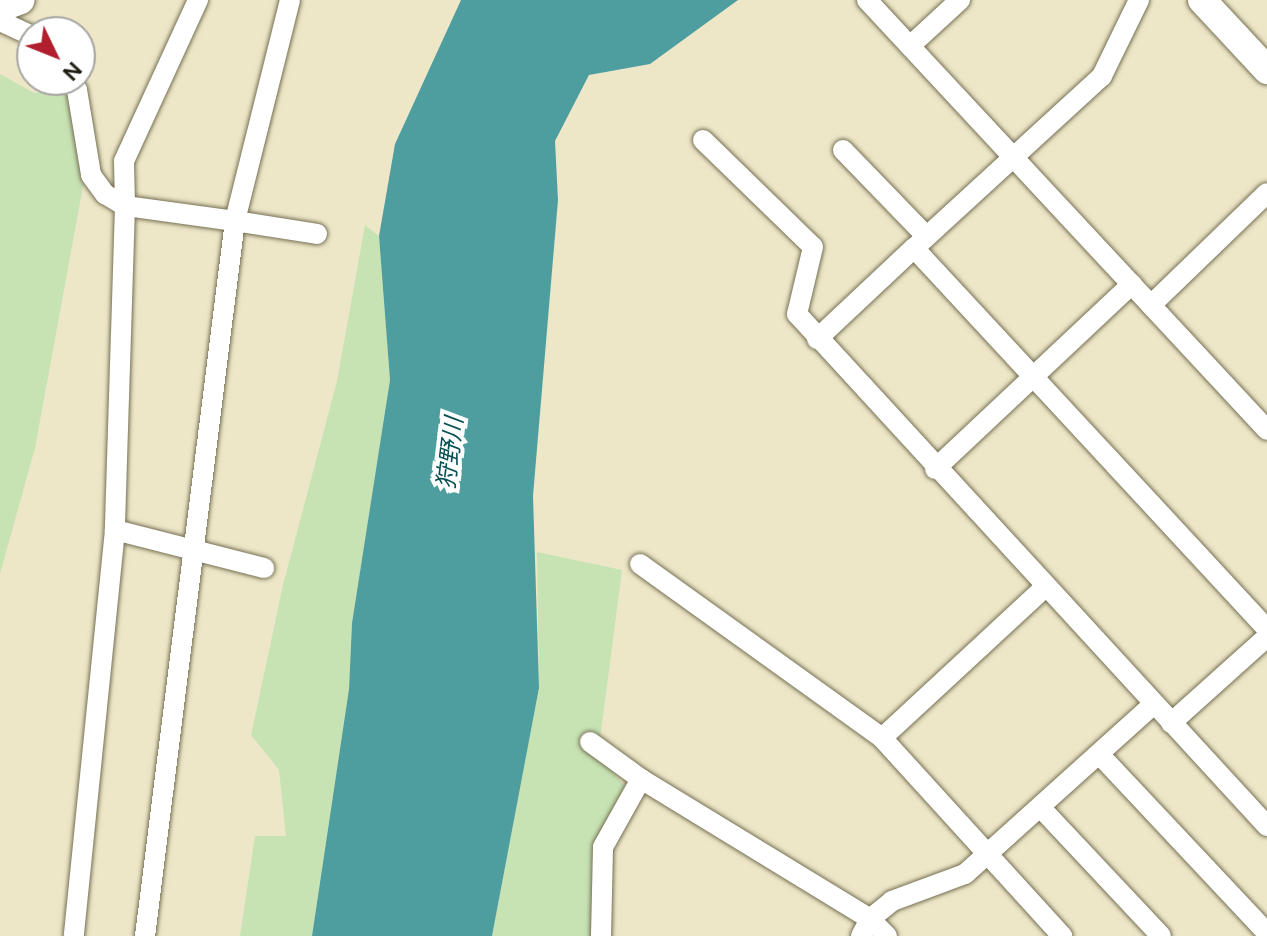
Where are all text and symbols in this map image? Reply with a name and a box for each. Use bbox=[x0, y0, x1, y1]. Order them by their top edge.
north arrow bbox=[16, 16, 96, 96]
text: N bbox=[56, 56, 89, 87]
water label: 狩野川 bbox=[431, 416, 469, 490]

